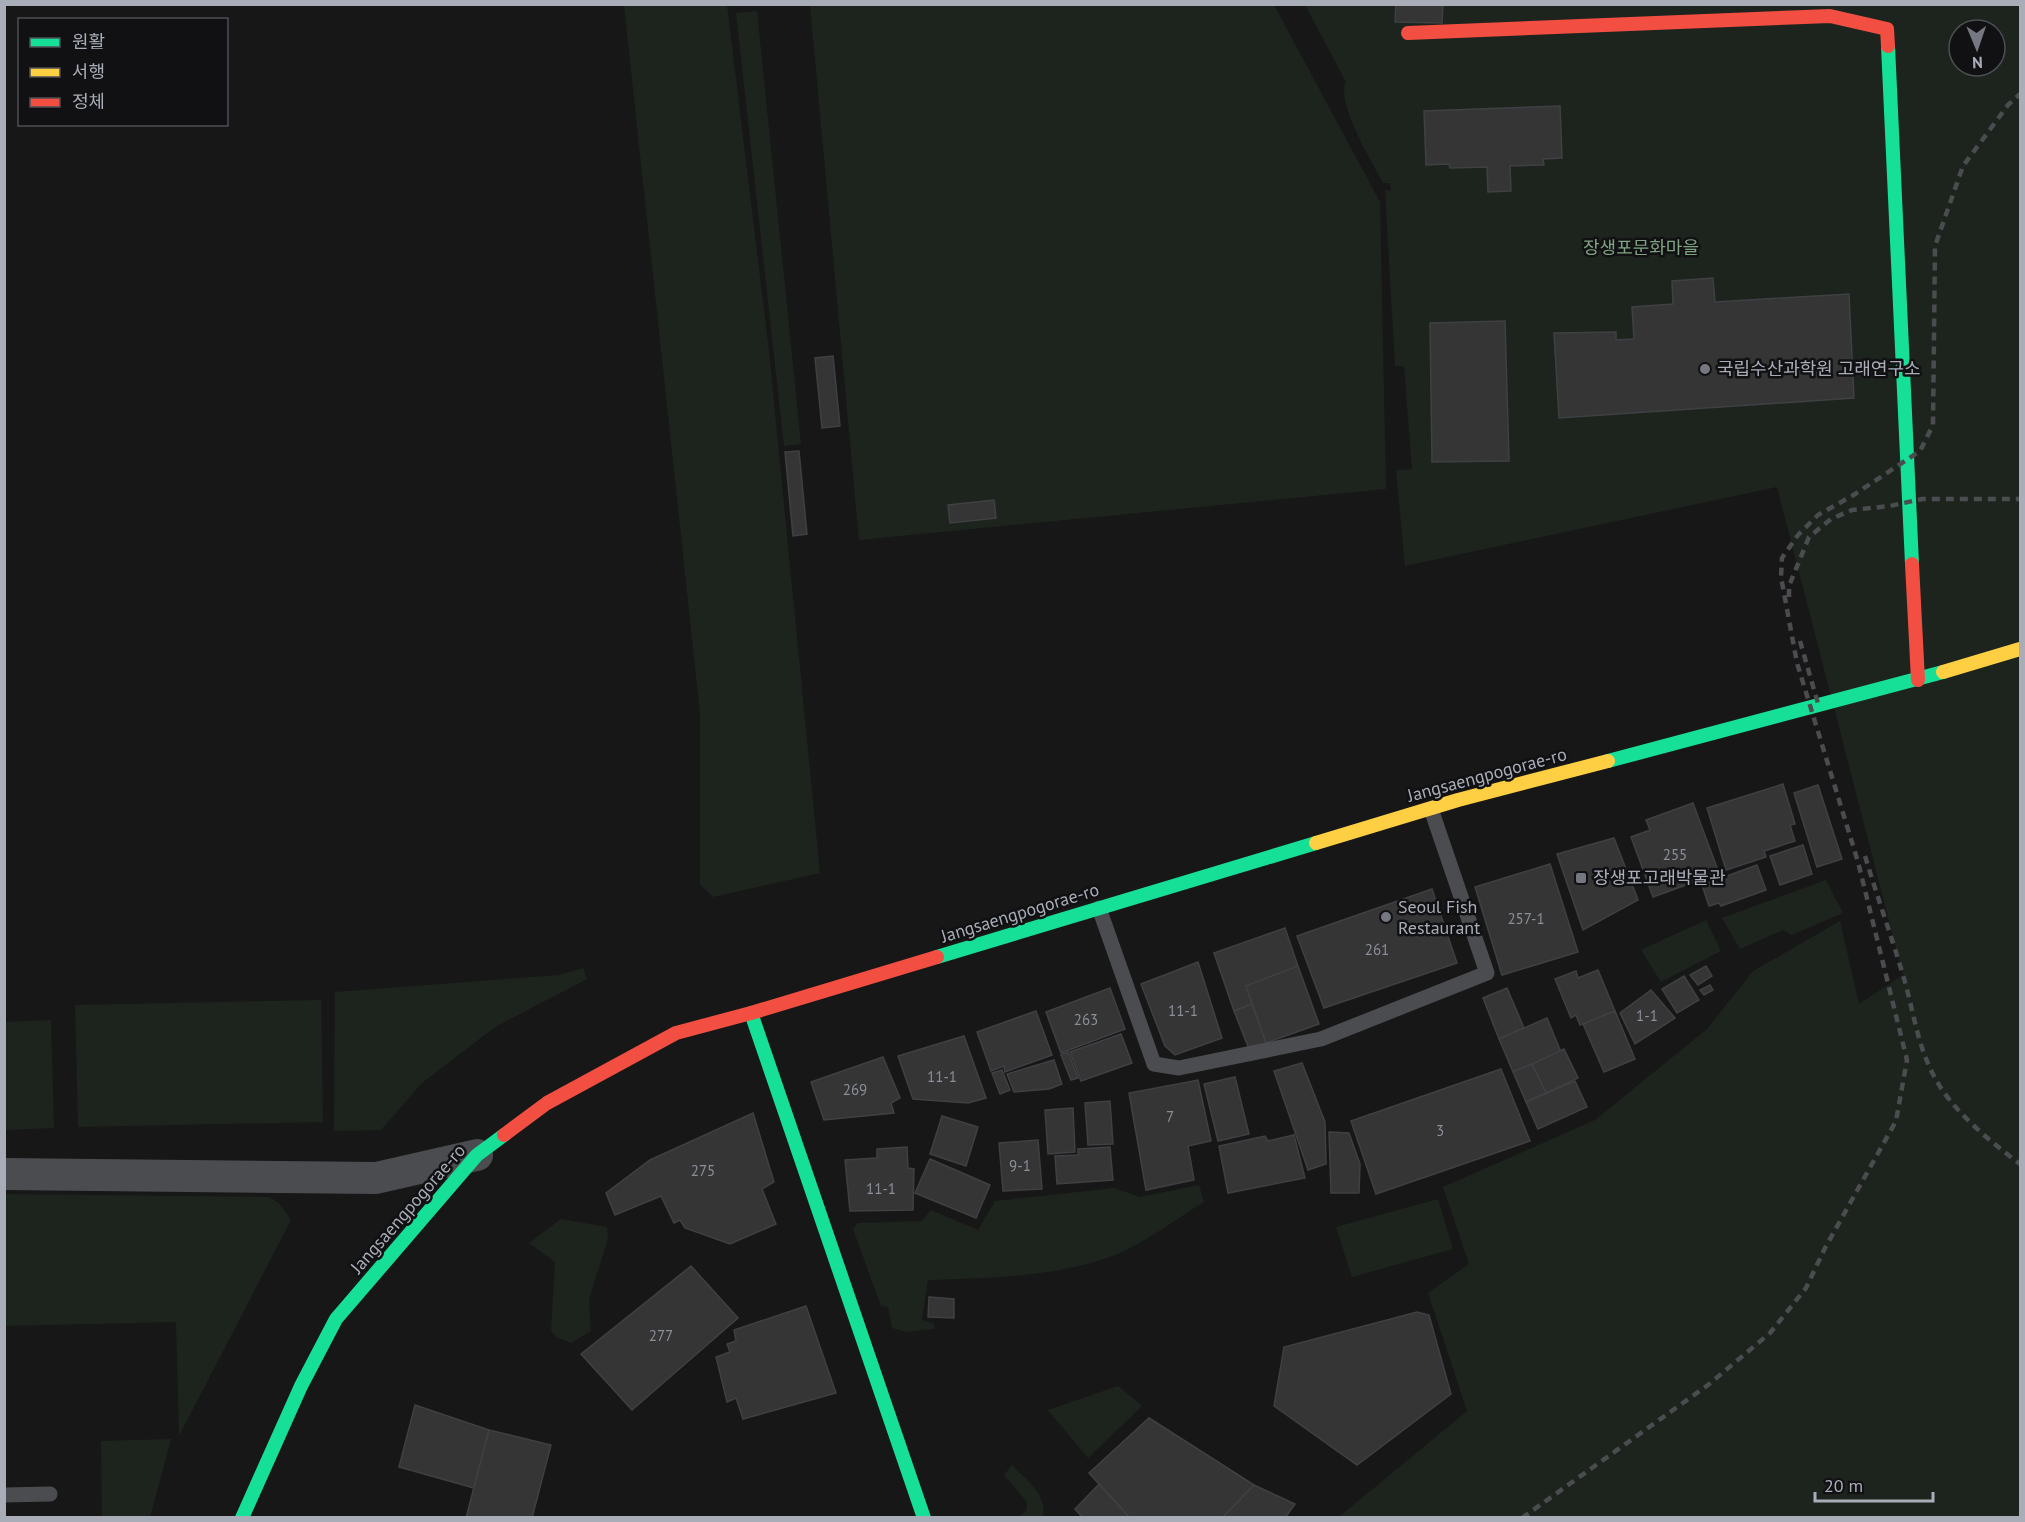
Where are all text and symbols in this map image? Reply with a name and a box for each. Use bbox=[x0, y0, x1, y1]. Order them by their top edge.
legend bbox=[18, 18, 228, 126]
north arrow bbox=[1947, 18, 2007, 78]
text: 원활 bbox=[72, 30, 105, 53]
text: N bbox=[1972, 53, 1983, 73]
text: 서행 bbox=[72, 60, 105, 83]
text: 정체 bbox=[72, 90, 105, 113]
park label: 장생포문화마을 bbox=[1583, 236, 1699, 259]
place label: 국립수산과학원 고래연구소 bbox=[1717, 357, 1921, 380]
marker: 국립수산과학원 고래연구소 bbox=[1698, 362, 1712, 376]
street label: Jangsaengpogorae-ro bbox=[1404, 742, 1569, 807]
house number: 255 bbox=[1663, 845, 1687, 864]
place label: 장생포고래박물관 bbox=[1593, 866, 1726, 889]
marker: 장생포고래박물관 bbox=[1574, 871, 1588, 885]
street label: Jangsaengpogorae-ro bbox=[937, 878, 1102, 948]
place label: Seoul Fish Restaurant bbox=[1398, 895, 1480, 939]
house number: 257-1 bbox=[1507, 909, 1545, 928]
marker: Seoul Fish Restaurant bbox=[1379, 910, 1393, 924]
house number: 261 bbox=[1365, 940, 1389, 959]
house number: 11-1 bbox=[1168, 1001, 1198, 1020]
house number: 1-1 bbox=[1636, 1006, 1658, 1025]
house number: 263 bbox=[1074, 1010, 1098, 1029]
house number: 11-1 bbox=[927, 1067, 957, 1086]
house number: 269 bbox=[843, 1080, 867, 1099]
house number: 7 bbox=[1166, 1107, 1174, 1126]
house number: 3 bbox=[1436, 1121, 1444, 1140]
street label: Jangsaengpogorae-ro bbox=[344, 1139, 470, 1279]
house number: 9-1 bbox=[1009, 1156, 1031, 1175]
house number: 275 bbox=[691, 1161, 715, 1180]
house number: 11-1 bbox=[866, 1179, 896, 1198]
house number: 277 bbox=[649, 1326, 673, 1345]
scale bar bbox=[1815, 1465, 1934, 1503]
text: 20 m bbox=[1824, 1474, 1863, 1497]

